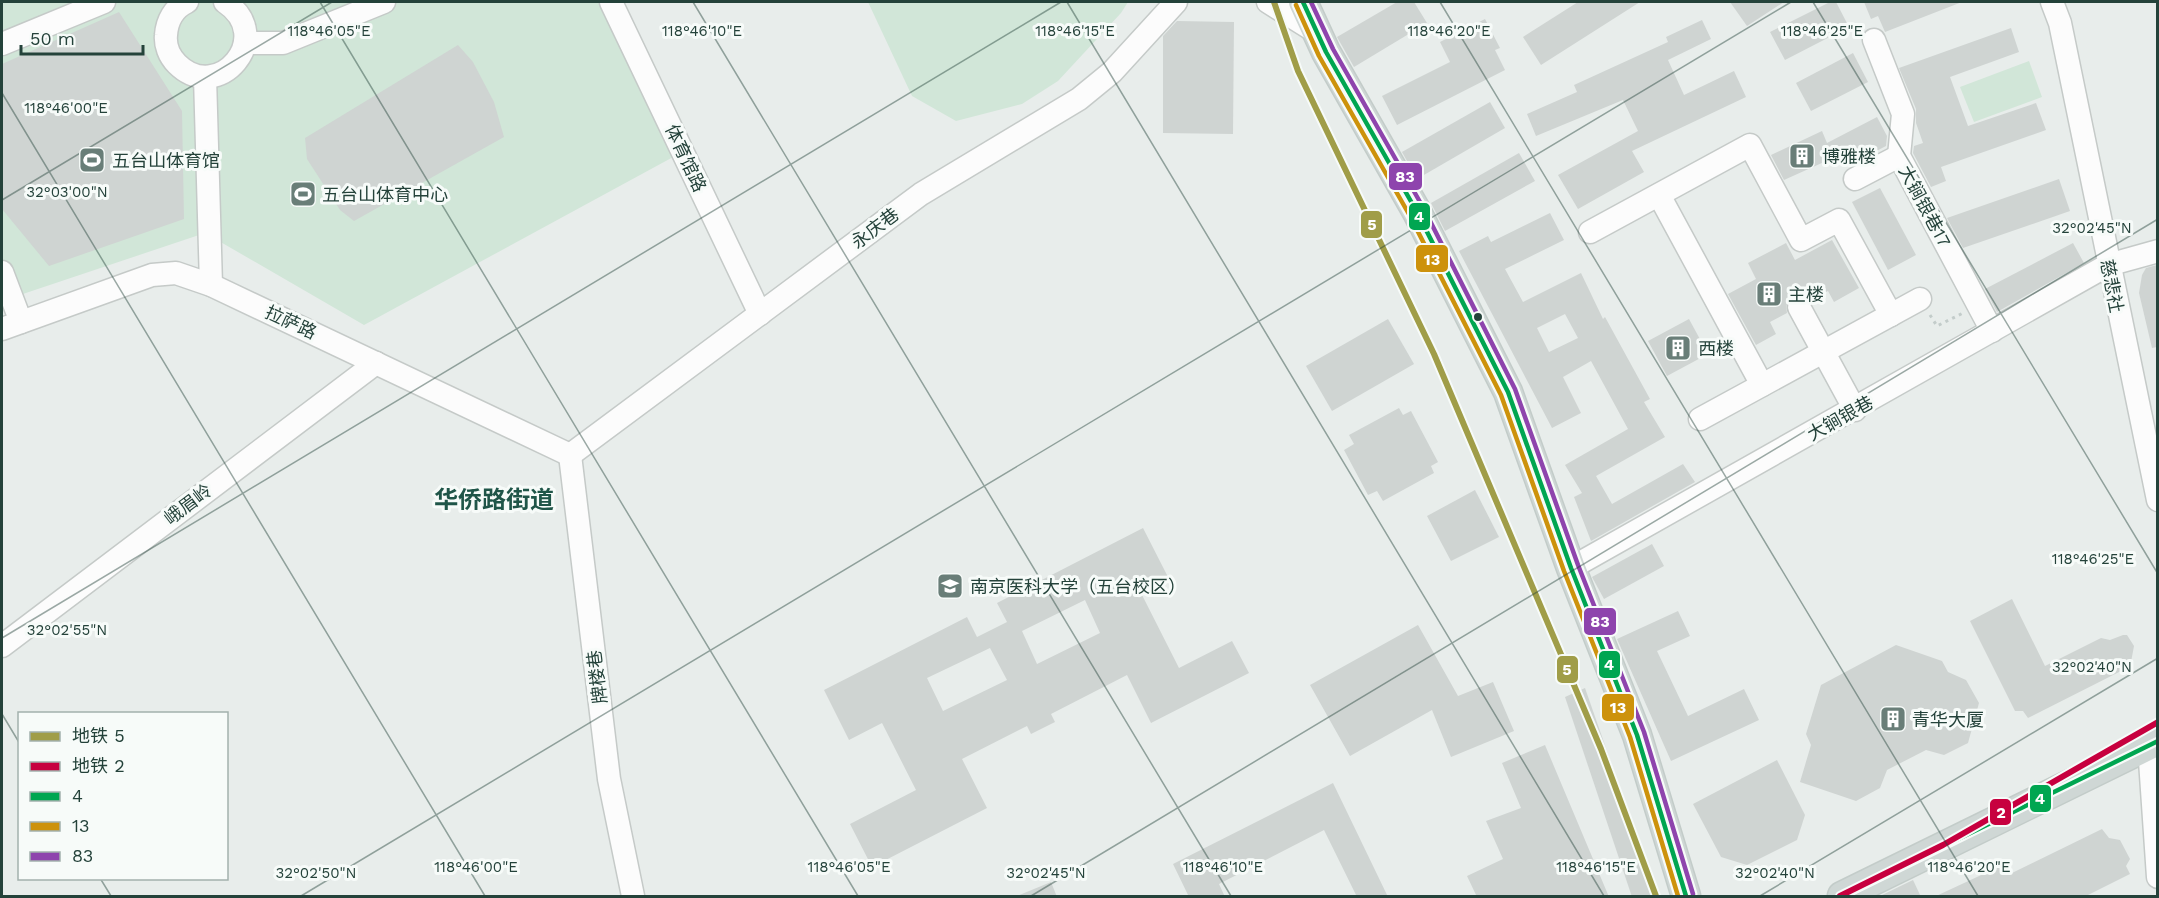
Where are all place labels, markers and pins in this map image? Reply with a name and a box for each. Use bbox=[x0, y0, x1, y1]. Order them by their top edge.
building icon: 博雅楼 bbox=[1787, 141, 1817, 171]
sports icon: 五台山体育馆 bbox=[77, 145, 107, 175]
place label: 博雅楼 bbox=[1822, 146, 1876, 167]
place label: 五台山体育馆 bbox=[112, 150, 220, 171]
sports icon: 五台山体育中心 bbox=[288, 179, 318, 209]
place label: 五台山体育中心 bbox=[322, 184, 448, 205]
building icon: 主楼 bbox=[1754, 279, 1784, 309]
place label: 主楼 bbox=[1788, 284, 1824, 305]
unlabelled marker bbox=[1472, 311, 1484, 323]
building icon: 西楼 bbox=[1663, 333, 1693, 363]
place label: 西楼 bbox=[1698, 338, 1734, 359]
school or university icon: 南京医科大学（五台校区） bbox=[935, 571, 965, 601]
place label: 南京医科大学（五台校区） bbox=[970, 576, 1186, 597]
building icon: 青华大厦 bbox=[1878, 704, 1908, 734]
place label: 青华大厦 bbox=[1912, 709, 1984, 730]

